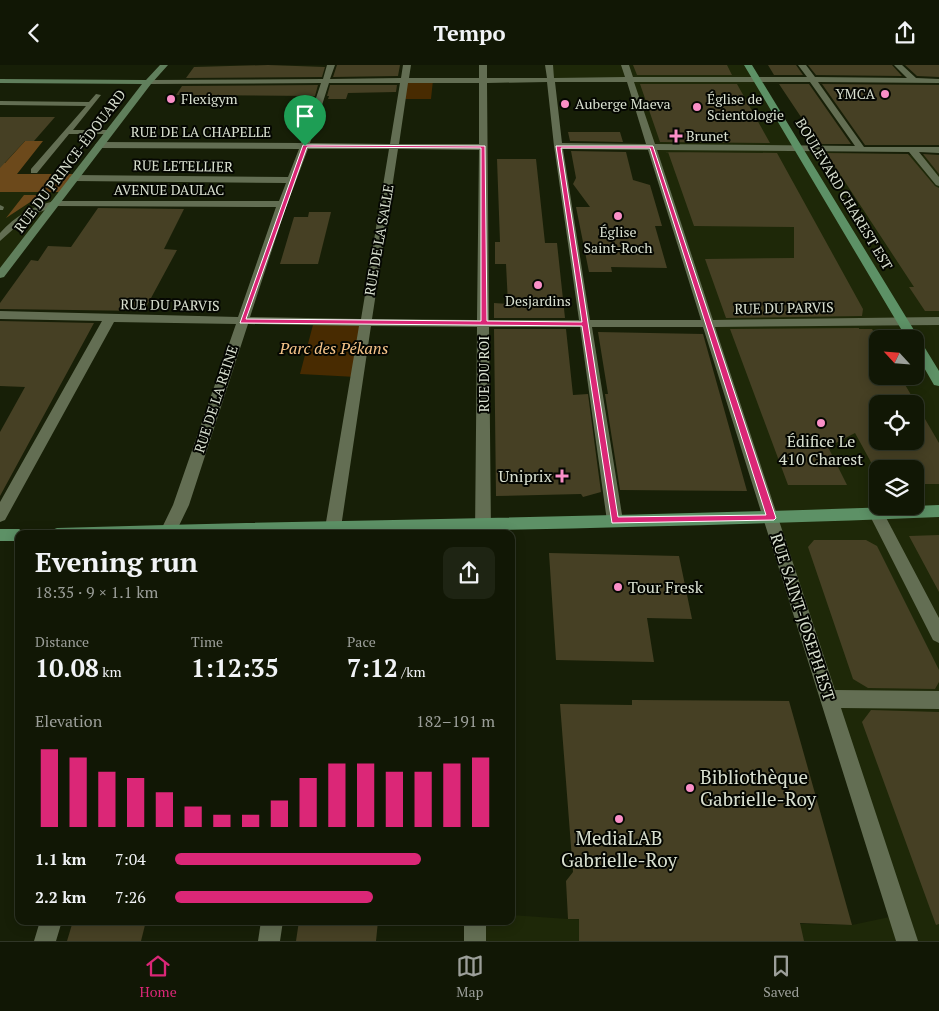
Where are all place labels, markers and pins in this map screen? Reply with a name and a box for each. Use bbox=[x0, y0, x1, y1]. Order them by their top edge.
place label: YMCA bbox=[836, 84, 875, 103]
marker: YMCA bbox=[879, 88, 891, 100]
place label: Flexigym bbox=[181, 89, 238, 108]
place label: Église de Scientologie bbox=[707, 89, 784, 124]
marker: Flexigym bbox=[165, 93, 177, 105]
place label: Auberge Maeva bbox=[575, 94, 671, 113]
pin bbox=[284, 95, 326, 146]
marker: Auberge Maeva bbox=[559, 98, 571, 110]
marker: Église de Scientologie bbox=[691, 101, 703, 113]
place label: Brunet bbox=[686, 126, 729, 145]
marker: Brunet bbox=[670, 130, 682, 142]
marker: Église Saint-Roch bbox=[612, 210, 624, 222]
place label: Église Saint-Roch bbox=[584, 222, 652, 257]
marker: Desjardins bbox=[532, 279, 544, 291]
place label: Desjardins bbox=[505, 291, 571, 310]
marker: Édifice Le 410 Charest bbox=[815, 417, 827, 429]
place label: Édifice Le 410 Charest bbox=[779, 430, 863, 470]
place label: Uniprix bbox=[499, 465, 553, 487]
marker: Uniprix bbox=[556, 470, 568, 482]
place label: Tour Fresk bbox=[628, 576, 704, 598]
marker: Tour Fresk bbox=[612, 581, 624, 593]
place label: Bibliothèque Gabrielle-Roy bbox=[700, 764, 817, 811]
marker: Bibliothèque Gabrielle-Roy bbox=[684, 782, 696, 794]
marker: MediaLAB Gabrielle-Roy bbox=[613, 813, 625, 825]
place label: MediaLAB Gabrielle-Roy bbox=[561, 825, 677, 872]

